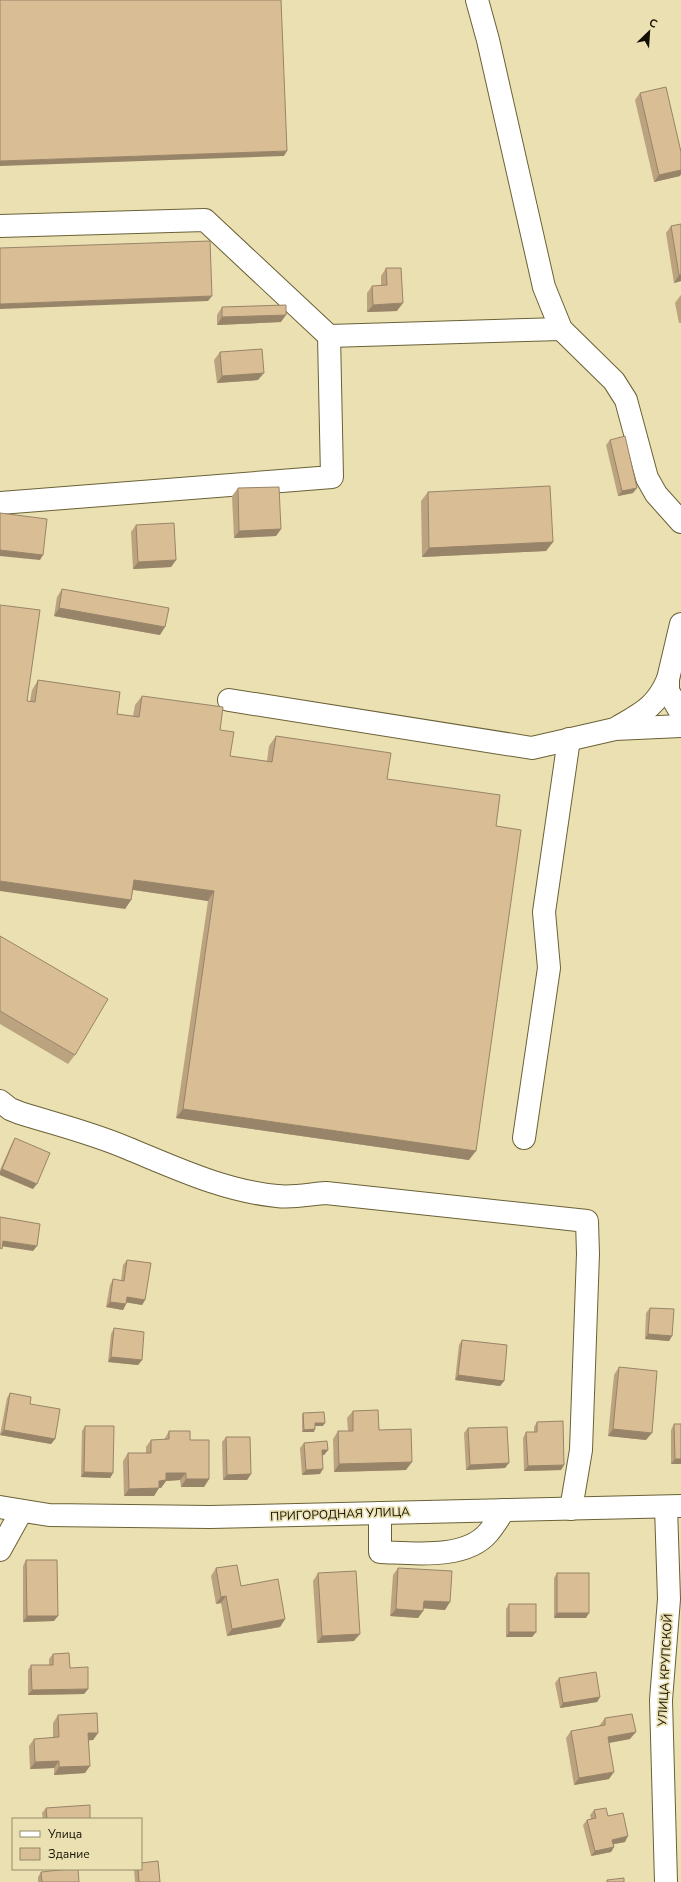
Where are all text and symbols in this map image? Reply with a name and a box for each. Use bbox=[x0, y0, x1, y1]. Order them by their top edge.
north arrow bbox=[629, 12, 669, 52]
text: С bbox=[646, 15, 660, 32]
street label: ПРИГОРОДНАЯ УЛИЦА bbox=[270, 1504, 410, 1524]
street label: УЛИЦА КРУПСКОЙ bbox=[654, 1613, 676, 1728]
legend bbox=[12, 1818, 142, 1870]
text: Улица bbox=[47, 1826, 82, 1842]
text: Здание bbox=[48, 1846, 90, 1862]

